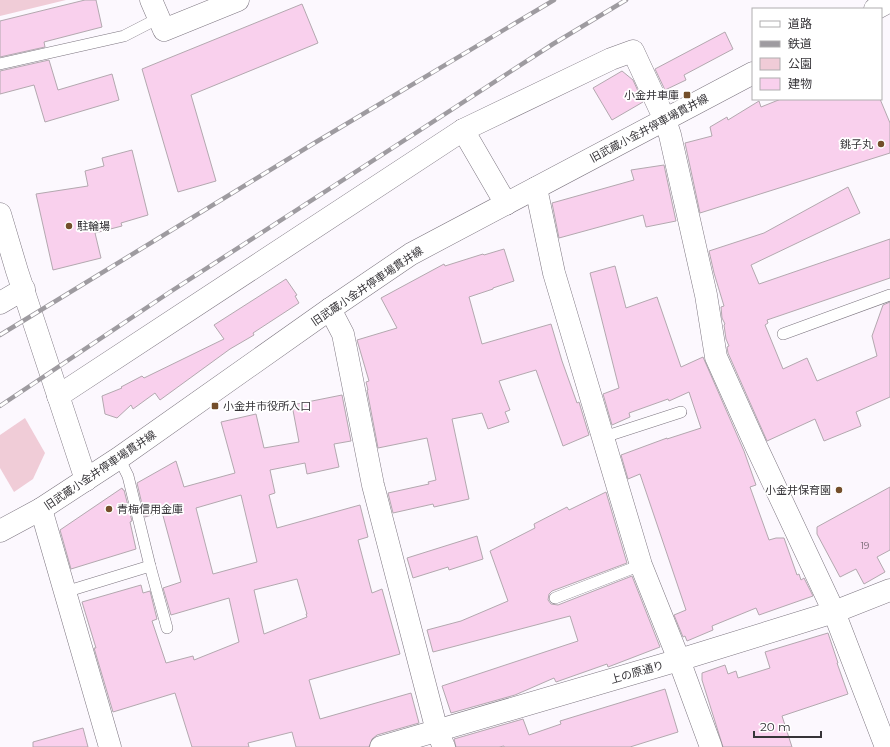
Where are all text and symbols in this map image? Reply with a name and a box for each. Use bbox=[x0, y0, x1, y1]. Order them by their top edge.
legend bbox=[752, 8, 882, 100]
text: 道路 bbox=[788, 16, 812, 31]
text: 鉄道 bbox=[788, 36, 812, 51]
text: 公園 bbox=[788, 56, 812, 71]
text: 建物 bbox=[788, 76, 812, 91]
place label: 小金井車庫 bbox=[624, 88, 679, 102]
marker: 小金井車庫 bbox=[682, 90, 692, 100]
street label: 旧武蔵小金井停車場貫井線 bbox=[587, 91, 711, 165]
place label: 銚子丸 bbox=[840, 137, 873, 151]
marker: 銚子丸 bbox=[876, 139, 886, 149]
place label: 駐輪場 bbox=[77, 219, 110, 233]
marker: 駐輪場 bbox=[64, 221, 74, 231]
street label: 旧武蔵小金井停車場貫井線 bbox=[308, 243, 426, 329]
place label: 小金井市役所入口 bbox=[223, 399, 311, 413]
marker: 小金井市役所入口 bbox=[210, 401, 220, 411]
street label: 旧武蔵小金井停車場貫井線 bbox=[41, 427, 159, 513]
place label: 小金井保育園 bbox=[765, 483, 831, 497]
marker: 小金井保育園 bbox=[834, 485, 844, 495]
place label: 青梅信用金庫 bbox=[117, 502, 183, 516]
marker: 青梅信用金庫 bbox=[104, 504, 114, 514]
house number: 19 bbox=[861, 540, 870, 551]
street label: 上の原通り bbox=[609, 658, 665, 686]
scale bar bbox=[754, 713, 821, 739]
text: 20 m bbox=[760, 719, 791, 734]

